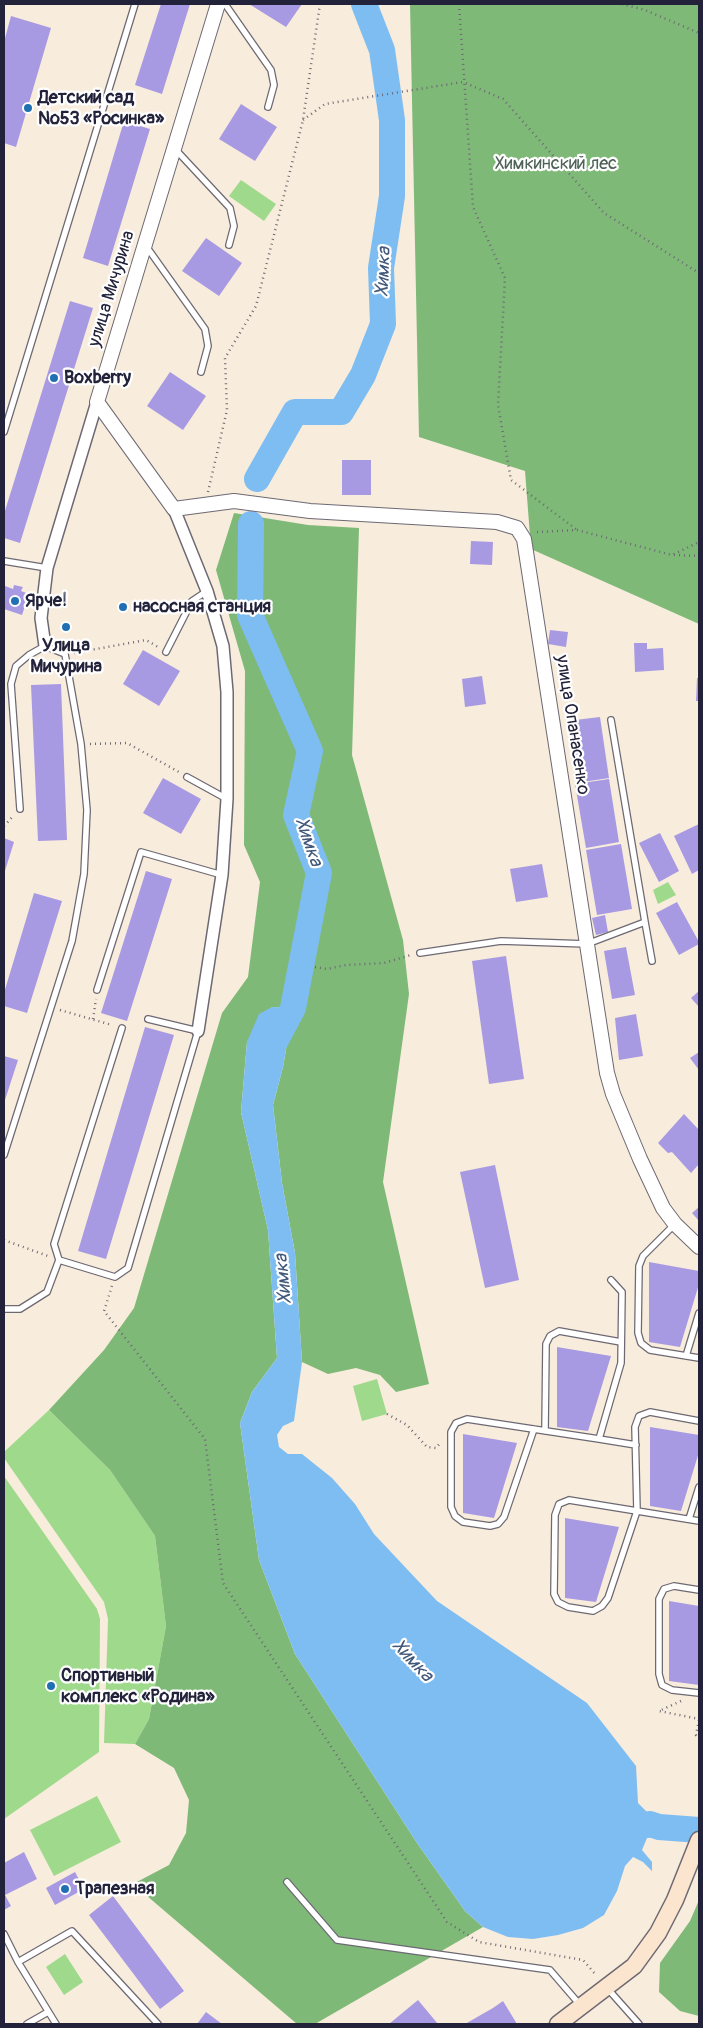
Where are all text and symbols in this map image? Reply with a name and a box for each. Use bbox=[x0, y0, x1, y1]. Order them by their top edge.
place label: Детский сад №53 «Росинка» bbox=[38, 87, 164, 130]
marker: Детский сад №53 «Росинка» bbox=[22, 102, 34, 114]
park label: Химкинский лес bbox=[495, 153, 617, 175]
street label: улица Мичурина bbox=[84, 228, 140, 350]
water label: Химка bbox=[371, 247, 397, 297]
place label: Boxberry bbox=[64, 367, 131, 389]
marker: Boxberry bbox=[48, 372, 60, 384]
place label: Ярче! bbox=[25, 590, 67, 612]
marker: Ярче! bbox=[9, 595, 21, 607]
place label: насосная станция bbox=[133, 596, 271, 618]
marker: насосная станция bbox=[117, 601, 129, 613]
marker: Улица Мичурина bbox=[60, 621, 72, 633]
place label: Улица Мичурина bbox=[30, 635, 102, 678]
street label: улица Опанасенко bbox=[550, 654, 594, 796]
water label: Химка bbox=[289, 815, 327, 869]
water label: Химка bbox=[270, 1253, 298, 1305]
water label: Химка bbox=[387, 1635, 437, 1687]
place label: Спортивный комплекс «Родина» bbox=[61, 1665, 215, 1708]
marker: Спортивный комплекс «Родина» bbox=[45, 1680, 57, 1692]
place label: Трапезная bbox=[75, 1878, 154, 1900]
marker: Трапезная bbox=[59, 1883, 71, 1895]

